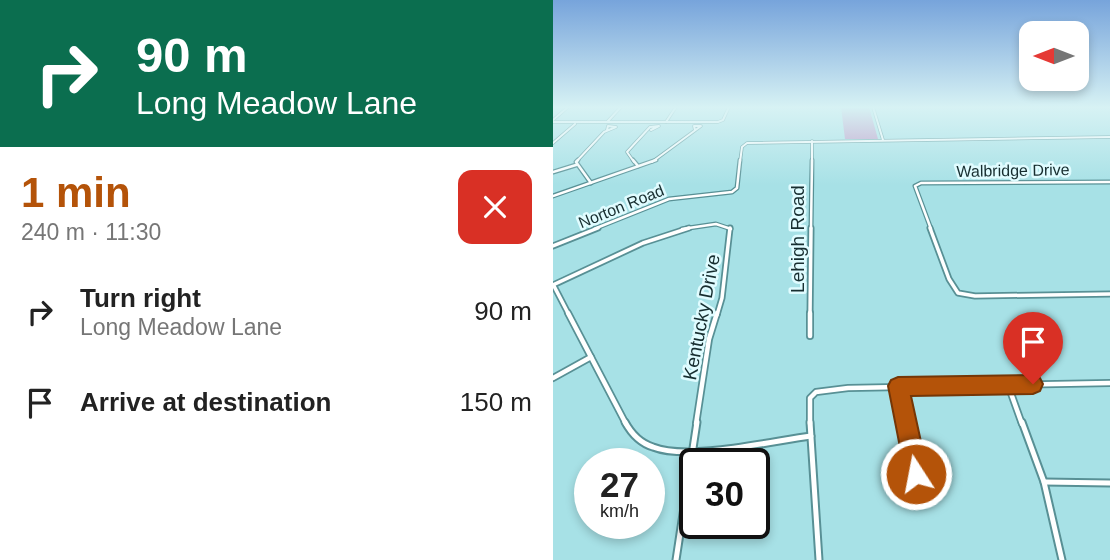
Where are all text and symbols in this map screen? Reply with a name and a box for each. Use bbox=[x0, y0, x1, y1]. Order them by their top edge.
north arrow bbox=[1019, 21, 1089, 91]
map controls bbox=[1019, 21, 1089, 91]
icon: right bbox=[21, 28, 112, 119]
text: 90 m bbox=[136, 28, 248, 82]
text: Long Meadow Lane bbox=[136, 85, 417, 121]
street label: Walbridge Drive bbox=[956, 161, 1070, 180]
text: 1 min bbox=[21, 169, 131, 216]
button: close bbox=[458, 170, 532, 244]
street label: Norton Road bbox=[576, 182, 666, 231]
street label: Lehigh Road bbox=[787, 185, 808, 293]
text: 240 m · 11:30 bbox=[21, 219, 161, 245]
street label: Kentucky Drive bbox=[679, 252, 724, 382]
text: Turn right bbox=[80, 283, 201, 313]
icon: right bbox=[21, 293, 59, 331]
text: 90 m bbox=[474, 296, 532, 326]
pin bbox=[1003, 312, 1063, 384]
text: Long Meadow Lane bbox=[80, 314, 282, 340]
icon: arrive bbox=[1014, 323, 1052, 361]
icon: arrive bbox=[21, 384, 59, 422]
text: Arrive at destination bbox=[80, 387, 331, 417]
text: 150 m bbox=[460, 387, 532, 417]
position arrow bbox=[879, 437, 953, 511]
speed limit sign: 30 bbox=[679, 448, 770, 539]
text: 27 bbox=[600, 465, 639, 504]
text: km/h bbox=[600, 501, 639, 521]

